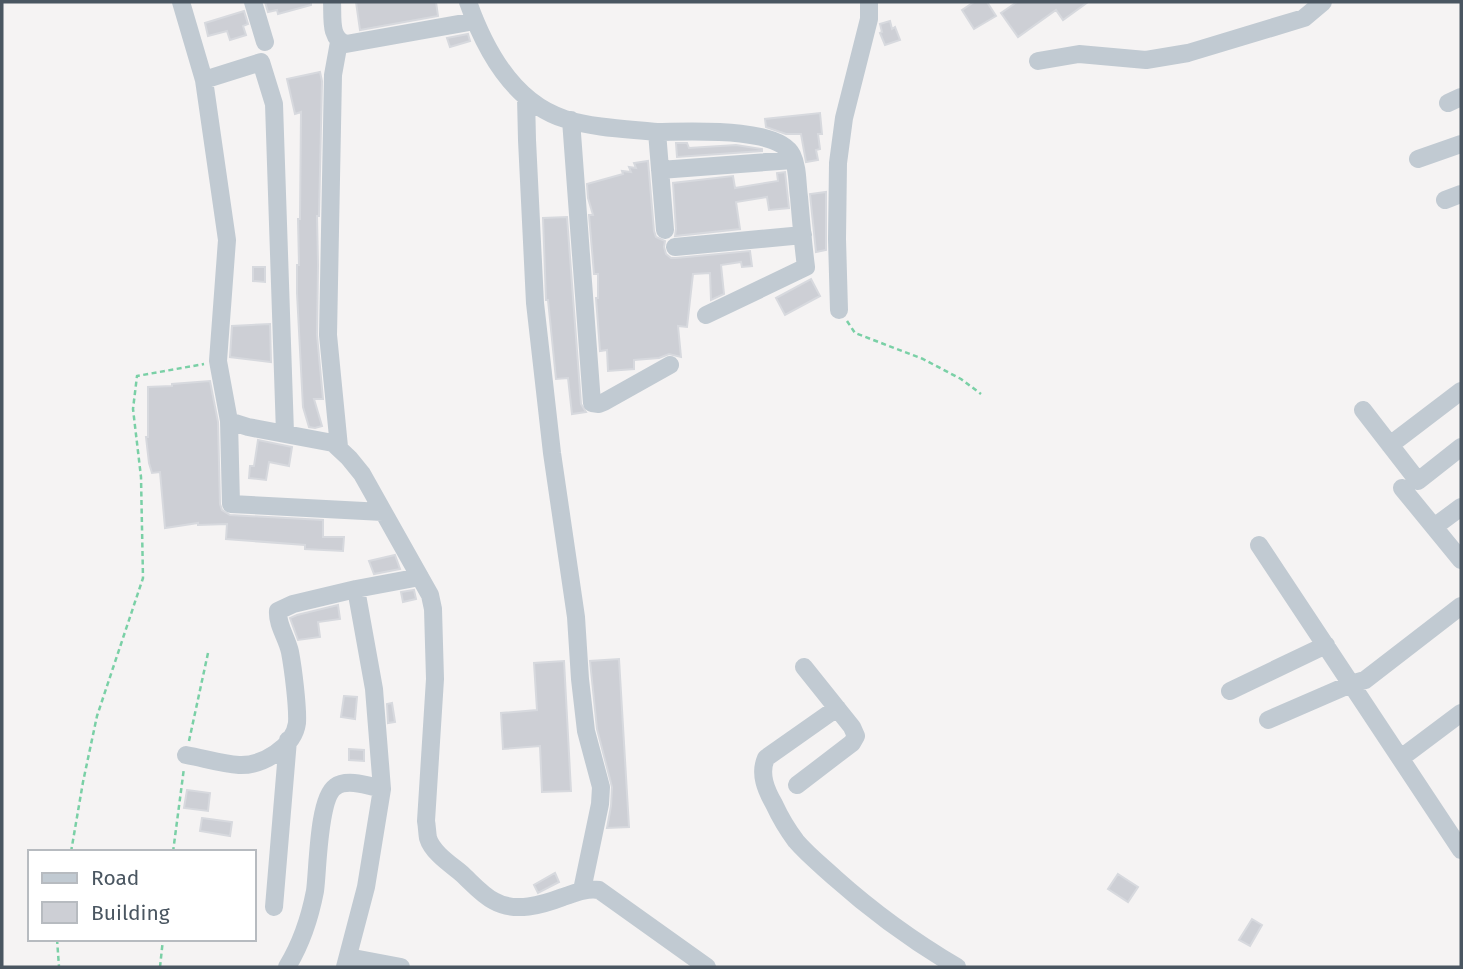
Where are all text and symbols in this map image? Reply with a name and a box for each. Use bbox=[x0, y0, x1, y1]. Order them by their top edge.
legend bbox=[28, 850, 256, 941]
text: Road bbox=[91, 865, 139, 891]
text: Building bbox=[91, 900, 170, 926]

